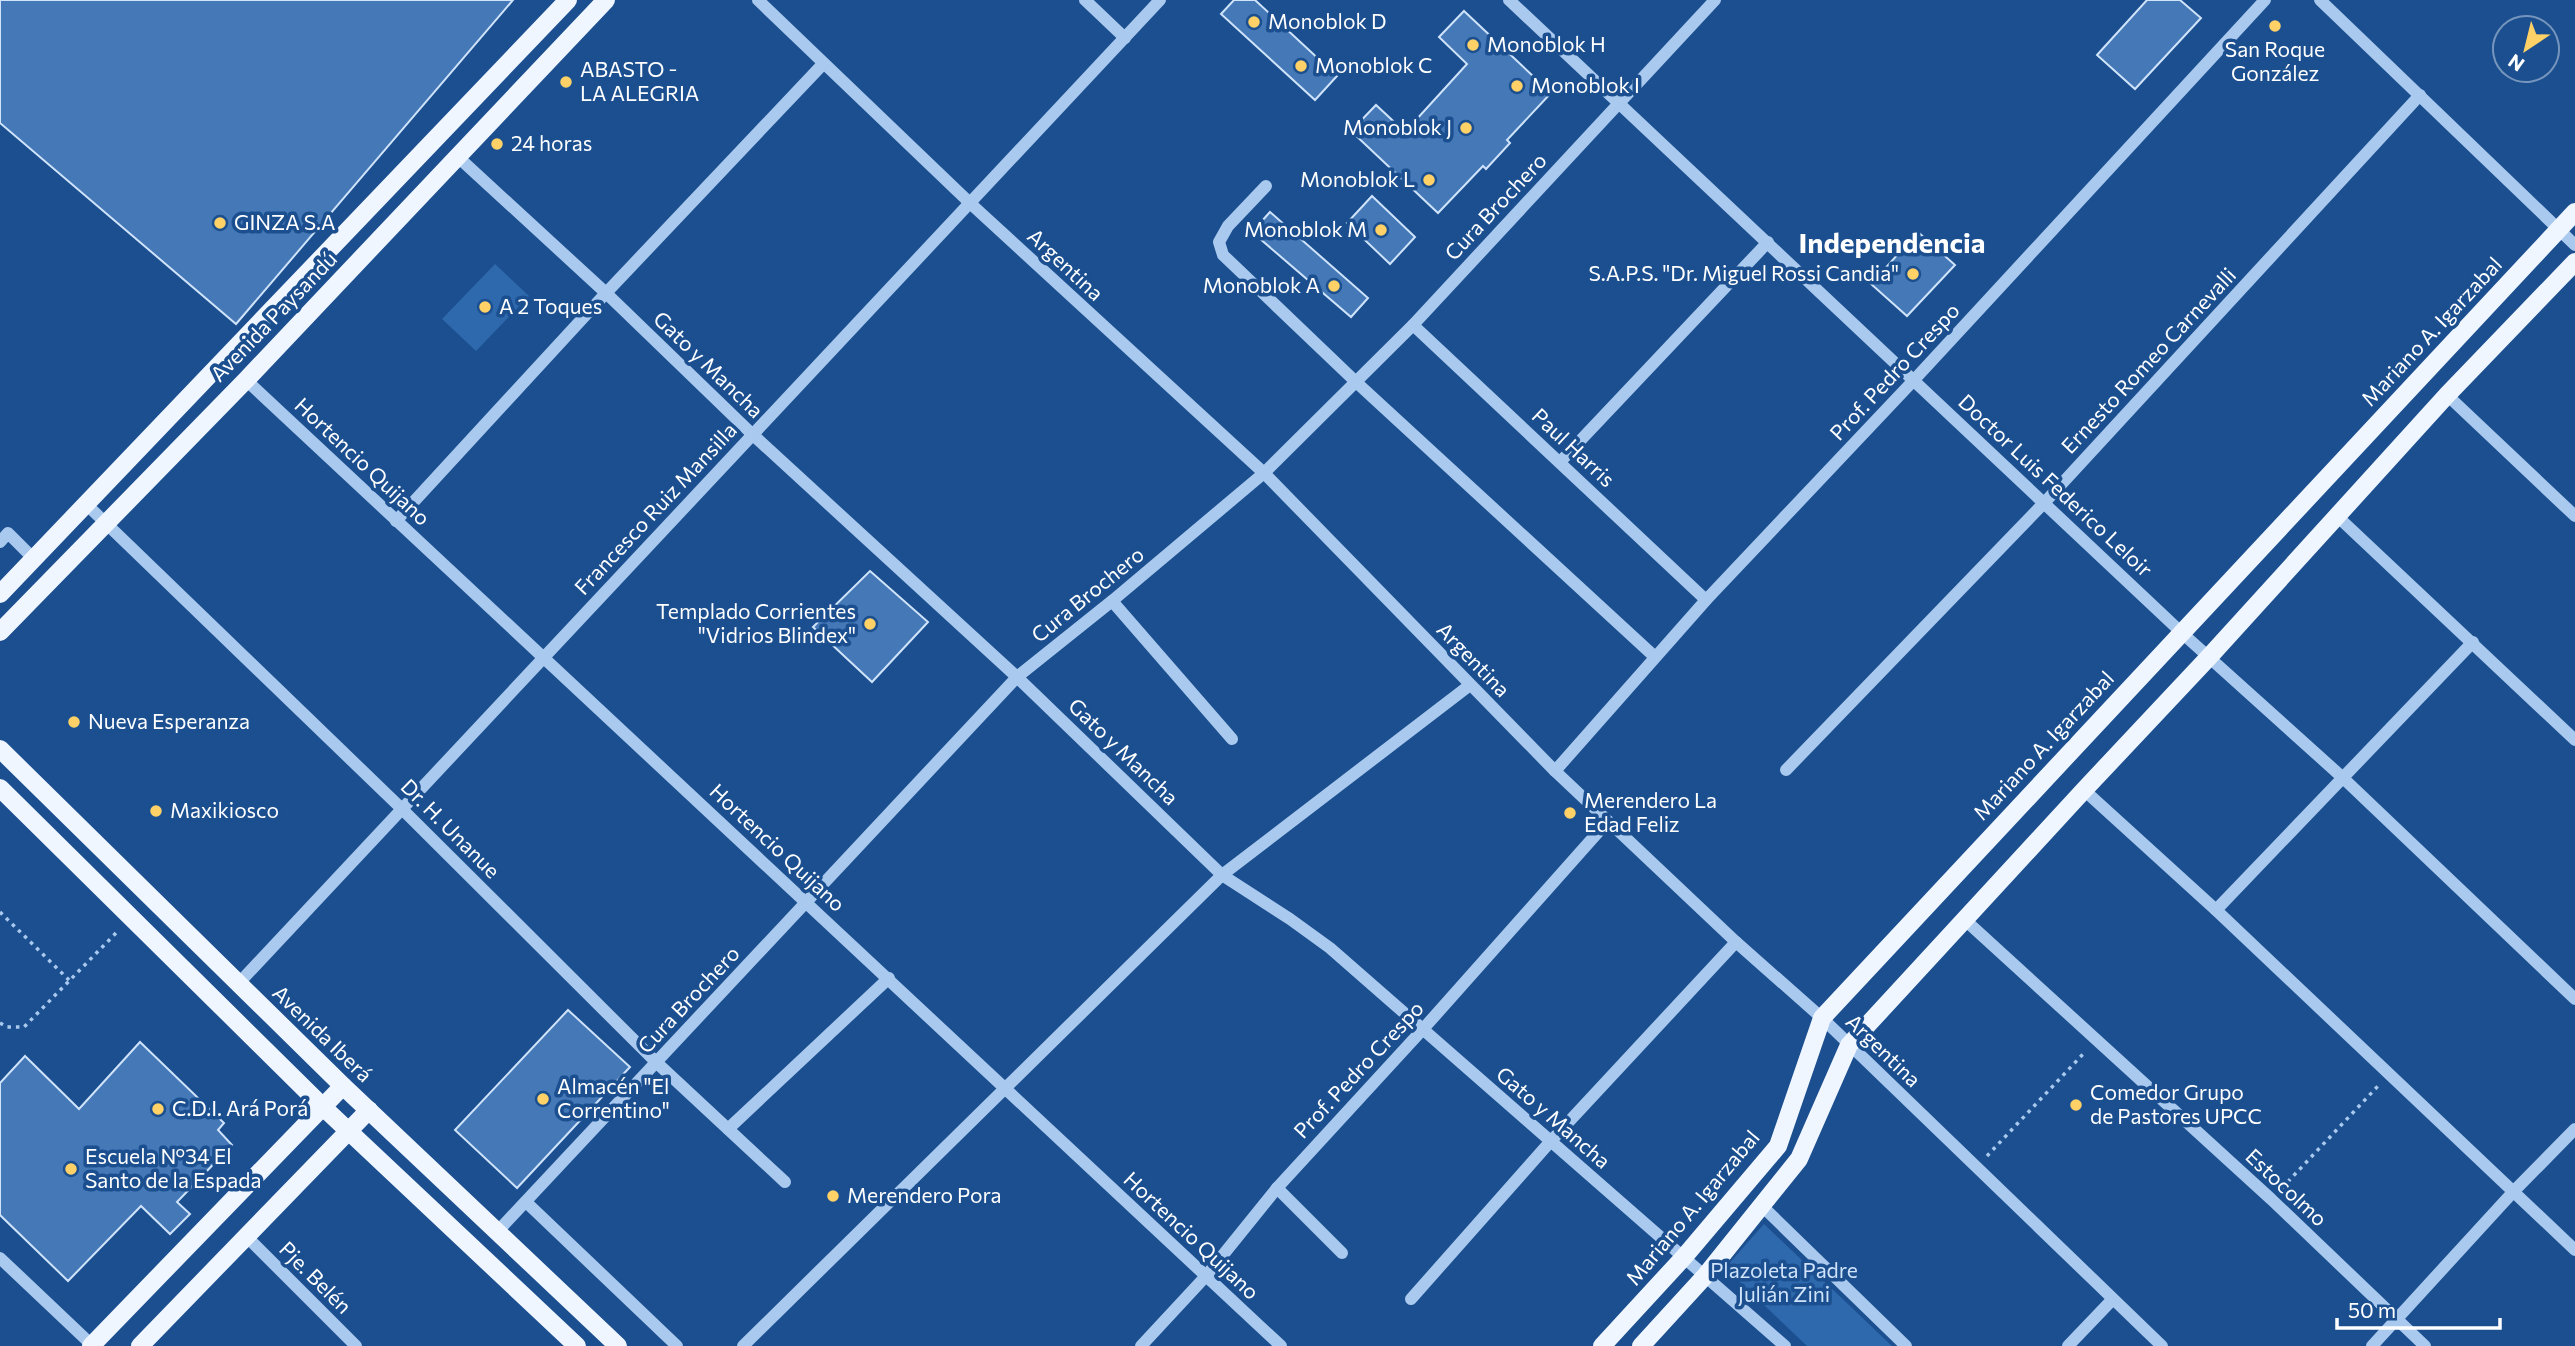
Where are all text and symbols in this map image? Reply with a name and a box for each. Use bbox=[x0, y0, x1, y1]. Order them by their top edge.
place label: Monoblok D bbox=[1268, 8, 1386, 33]
marker: Monoblok D bbox=[1246, 14, 1262, 30]
north arrow bbox=[2491, 14, 2561, 84]
marker: San Roque González bbox=[2267, 18, 2283, 34]
place label: Monoblok H bbox=[1487, 31, 1606, 56]
place label: San Roque González bbox=[2225, 36, 2325, 85]
marker: Monoblok H bbox=[1465, 37, 1481, 53]
text: N bbox=[2504, 50, 2528, 77]
place label: Monoblok C bbox=[1315, 52, 1432, 77]
place label: ABASTO - LA ALEGRIA bbox=[580, 56, 699, 105]
marker: Monoblok C bbox=[1293, 58, 1309, 74]
place label: Monoblok I bbox=[1531, 72, 1640, 97]
marker: ABASTO - LA ALEGRIA bbox=[558, 74, 574, 90]
marker: Monoblok I bbox=[1509, 78, 1525, 94]
place label: Monoblok J bbox=[1343, 114, 1452, 139]
marker: Monoblok J bbox=[1458, 120, 1474, 136]
place label: 24 horas bbox=[511, 130, 592, 155]
marker: 24 horas bbox=[489, 136, 505, 152]
street label: Cura Brochero bbox=[1439, 147, 1551, 265]
place label: Monoblok L bbox=[1300, 166, 1415, 191]
marker: Monoblok L bbox=[1421, 172, 1437, 188]
place label: GINZA S.A bbox=[234, 209, 335, 234]
marker: GINZA S.A bbox=[212, 215, 228, 231]
place label: Monoblok M bbox=[1244, 216, 1367, 241]
marker: Monoblok M bbox=[1373, 222, 1389, 238]
street label: Argentina bbox=[1023, 223, 1109, 305]
district label: Independencia bbox=[1798, 225, 1986, 259]
street label: Avenida Paysandú bbox=[205, 246, 341, 386]
street label: Mariano A. Igarzabal bbox=[2355, 251, 2506, 411]
place label: S.A.P.S. "Dr. Miguel Rossi Candia" bbox=[1588, 260, 1899, 285]
street label: Ernesto Romeo Carnevalli bbox=[2055, 262, 2240, 458]
marker: S.A.P.S. "Dr. Miguel Rossi Candia" bbox=[1905, 266, 1921, 282]
place label: Monoblok A bbox=[1203, 272, 1320, 297]
marker: Monoblok A bbox=[1326, 278, 1342, 294]
place label: A 2 Toques bbox=[499, 293, 602, 318]
street label: Prof. Pedro Crespo bbox=[1824, 297, 1964, 445]
marker: A 2 Toques bbox=[477, 299, 493, 315]
street label: Gato y Mancha bbox=[649, 305, 769, 422]
street label: Doctor Luis Federico Leloir bbox=[1954, 388, 2158, 581]
street label: Hortencio Quijano bbox=[290, 392, 436, 530]
street label: Paul Harris bbox=[1528, 402, 1620, 491]
street label: Francesco Ruiz Mansilla bbox=[569, 417, 741, 599]
street label: Cura Brochero bbox=[1026, 541, 1148, 647]
place label: Templado Corrientes "Vidrios Blindex" bbox=[656, 598, 856, 647]
marker: Templado Corrientes "Vidrios Blindex" bbox=[862, 616, 878, 632]
street label: Argentina bbox=[1432, 616, 1516, 702]
street label: Mariano A. Igarzabal bbox=[1967, 665, 2118, 825]
street label: Gato y Mancha bbox=[1064, 692, 1184, 809]
place label: Nueva Esperanza bbox=[88, 708, 250, 733]
marker: Nueva Esperanza bbox=[66, 714, 82, 730]
street label: Dr. H. Unanue bbox=[396, 773, 506, 883]
street label: Hortencio Quijano bbox=[705, 778, 851, 916]
place label: Merendero La Edad Feliz bbox=[1584, 787, 1717, 836]
place label: Maxikiosco bbox=[170, 797, 279, 822]
marker: Maxikiosco bbox=[148, 803, 164, 819]
marker: Merendero La Edad Feliz bbox=[1562, 805, 1578, 821]
street label: Cura Brochero bbox=[632, 940, 744, 1058]
street label: Avenida Iberá bbox=[268, 979, 378, 1086]
street label: Prof. Pedro Crespo bbox=[1288, 995, 1428, 1143]
street label: Argentina bbox=[1841, 1008, 1927, 1092]
street label: Gato y Mancha bbox=[1492, 1061, 1616, 1173]
place label: Almacén "El Correntino" bbox=[557, 1073, 670, 1122]
place label: Comedor Grupo de Pastores UPCC bbox=[2090, 1079, 2262, 1128]
marker: Almacén "El Correntino" bbox=[535, 1091, 551, 1107]
place label: C.D.I. Ará Porá bbox=[172, 1095, 308, 1120]
marker: Comedor Grupo de Pastores UPCC bbox=[2068, 1097, 2084, 1113]
marker: C.D.I. Ará Porá bbox=[150, 1101, 166, 1117]
street label: Mariano A. Igarzabal bbox=[1620, 1125, 1764, 1290]
place label: Escuela Nº34 El Santo de la Espada bbox=[85, 1143, 261, 1192]
street label: Estocolmo bbox=[2241, 1143, 2333, 1231]
marker: Escuela Nº34 El Santo de la Espada bbox=[63, 1161, 79, 1177]
street label: Hortencio Quijano bbox=[1119, 1166, 1265, 1304]
place label: Merendero Pora bbox=[847, 1182, 1002, 1207]
marker: Merendero Pora bbox=[825, 1188, 841, 1204]
street label: Pje. Belén bbox=[275, 1236, 357, 1318]
park label: Plazoleta Padre Julián Zini bbox=[1710, 1257, 1858, 1306]
scale bar bbox=[2337, 1286, 2500, 1330]
text: 50 m bbox=[2348, 1297, 2396, 1322]

